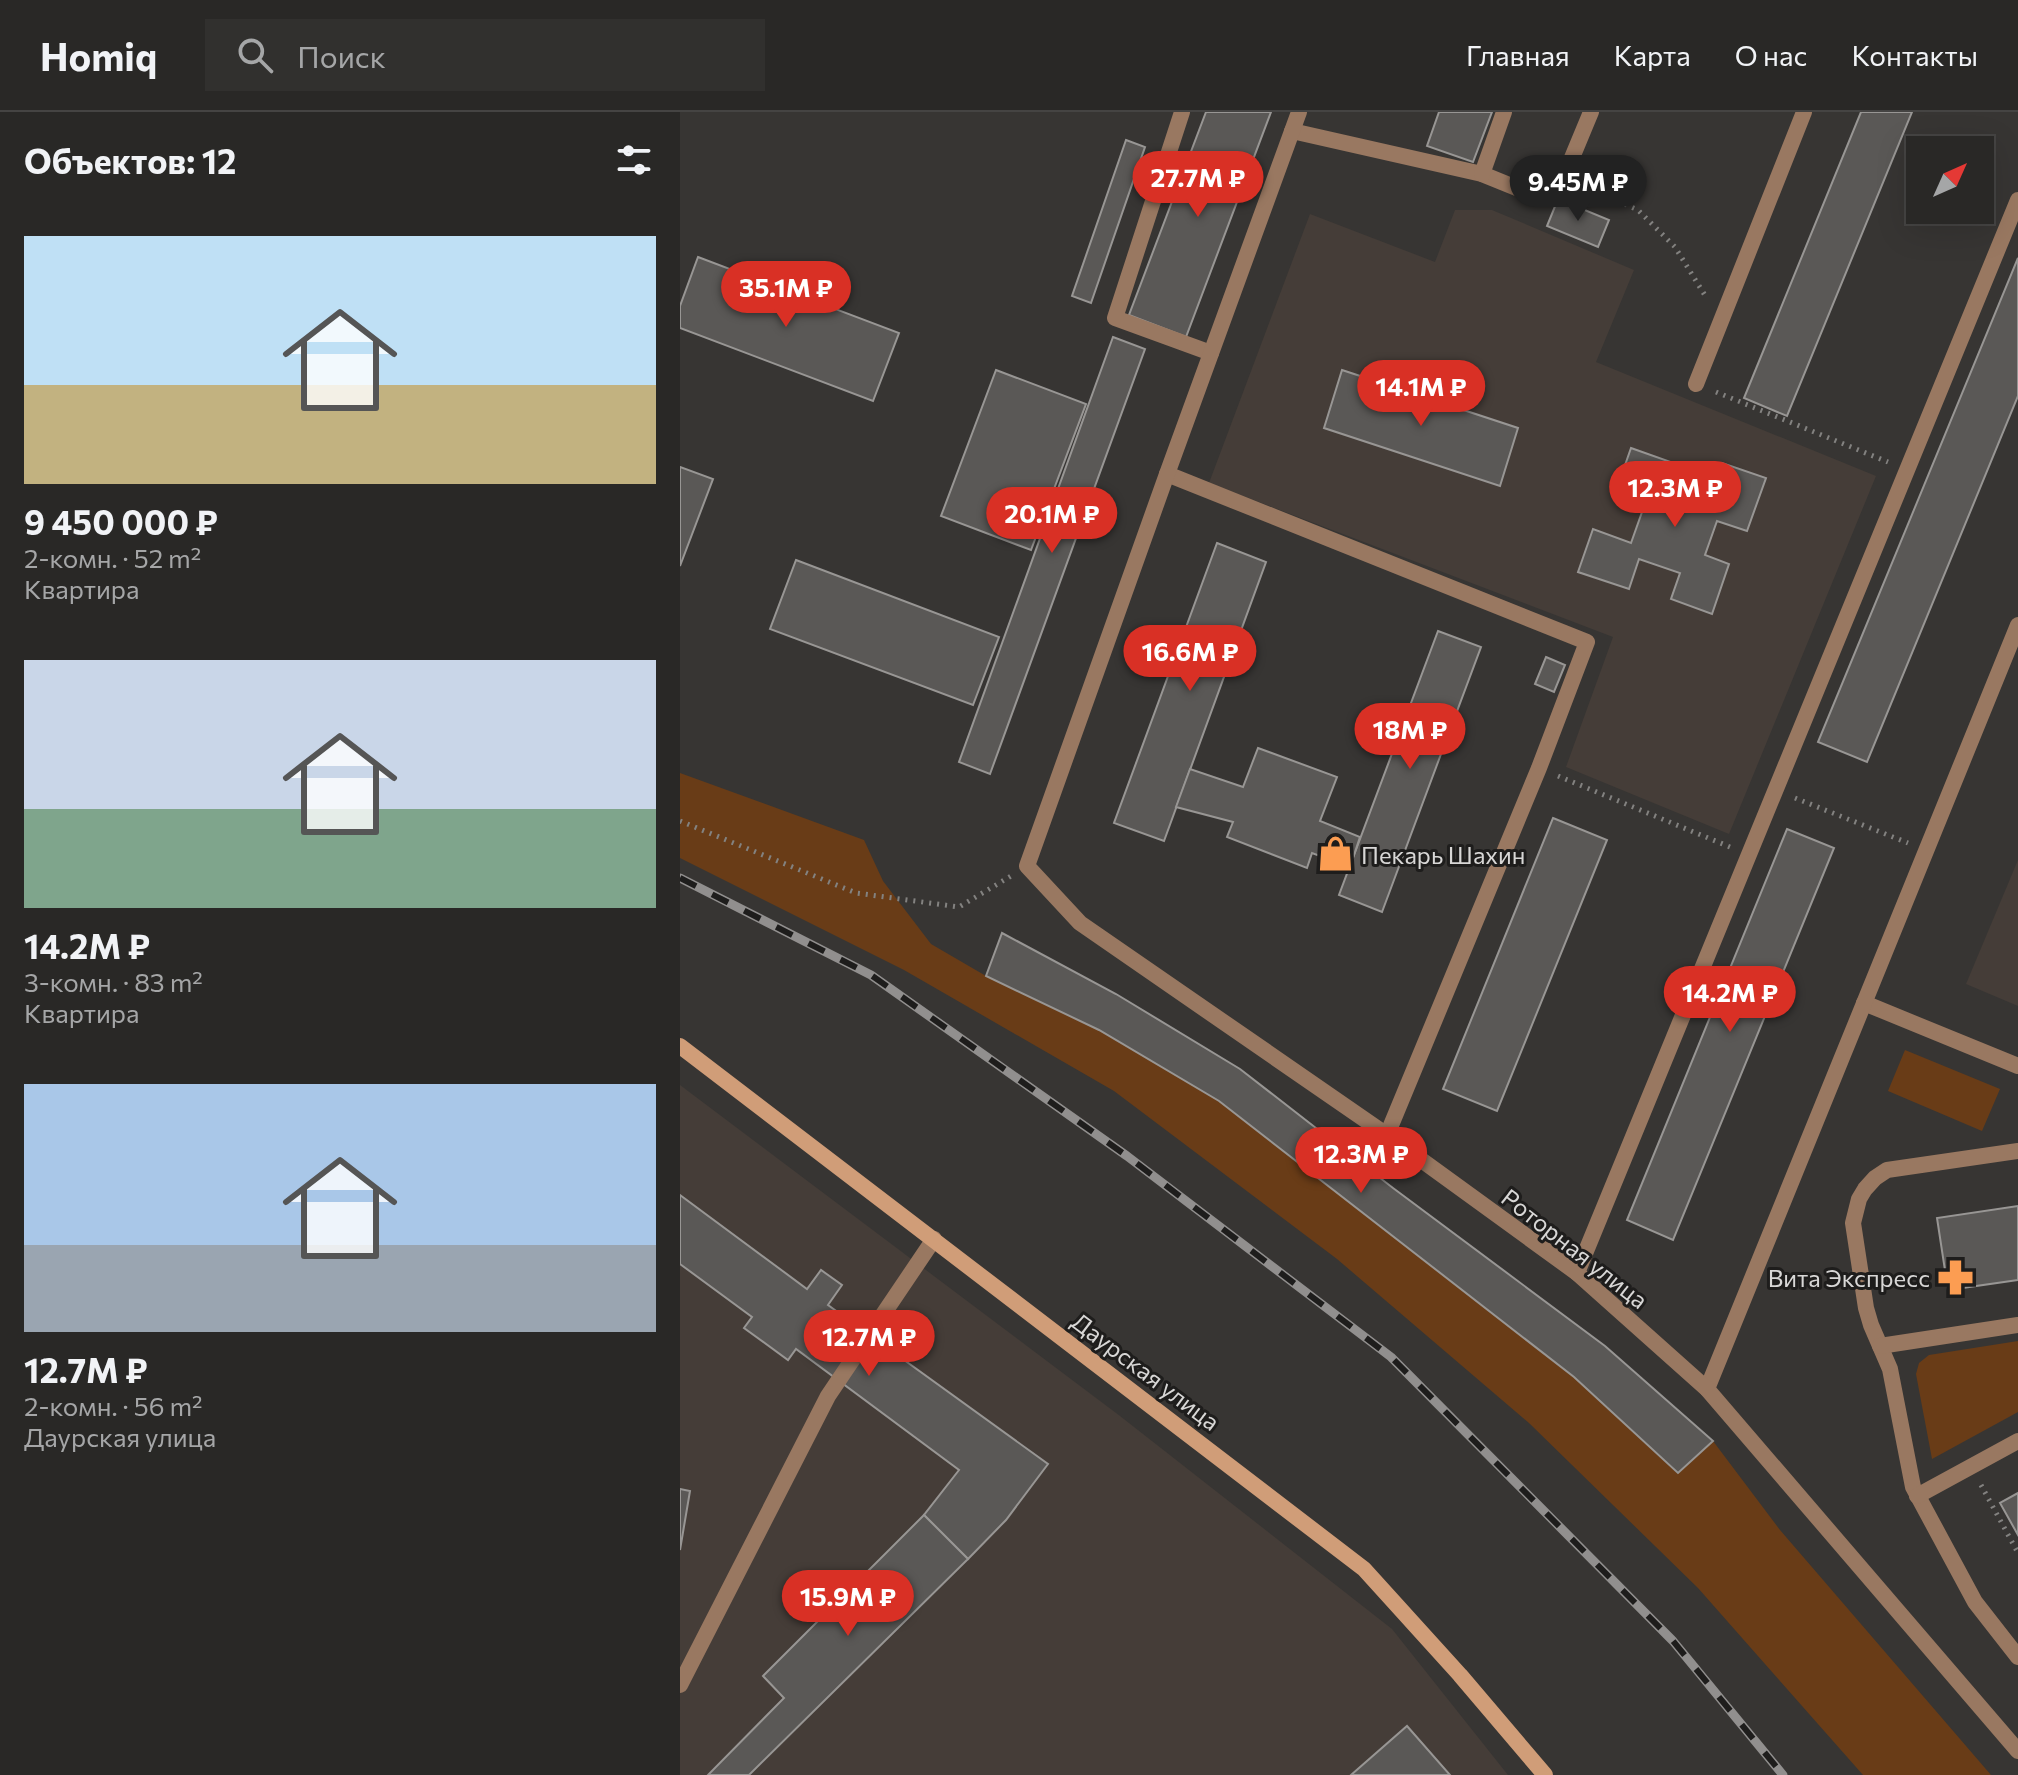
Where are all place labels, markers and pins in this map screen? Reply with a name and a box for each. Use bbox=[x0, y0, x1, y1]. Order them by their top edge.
pin: 27.7M ₽ bbox=[1124, 151, 1272, 219]
pin: 9.45M ₽ bbox=[1504, 155, 1652, 223]
pin: 35.1M ₽ bbox=[712, 261, 860, 329]
pin: 14.1M ₽ bbox=[1347, 360, 1495, 428]
pin: 12.3M ₽ bbox=[1601, 461, 1749, 529]
pin: 20.1M ₽ bbox=[978, 487, 1126, 555]
pin: 16.6M ₽ bbox=[1116, 625, 1264, 693]
pin: 18M ₽ bbox=[1354, 703, 1466, 771]
shop icon: Пекарь Шахин bbox=[1316, 835, 1354, 873]
place label: Пекарь Шахин bbox=[1361, 840, 1526, 869]
pin: 14.2M ₽ bbox=[1656, 966, 1804, 1034]
pin: 12.3M ₽ bbox=[1287, 1127, 1435, 1195]
pharmacy icon: Вита Экспресс bbox=[1937, 1258, 1975, 1296]
place label: Вита Экспресс bbox=[1768, 1263, 1930, 1292]
pin: 12.7M ₽ bbox=[795, 1310, 943, 1378]
pin: 15.9M ₽ bbox=[774, 1570, 922, 1638]

